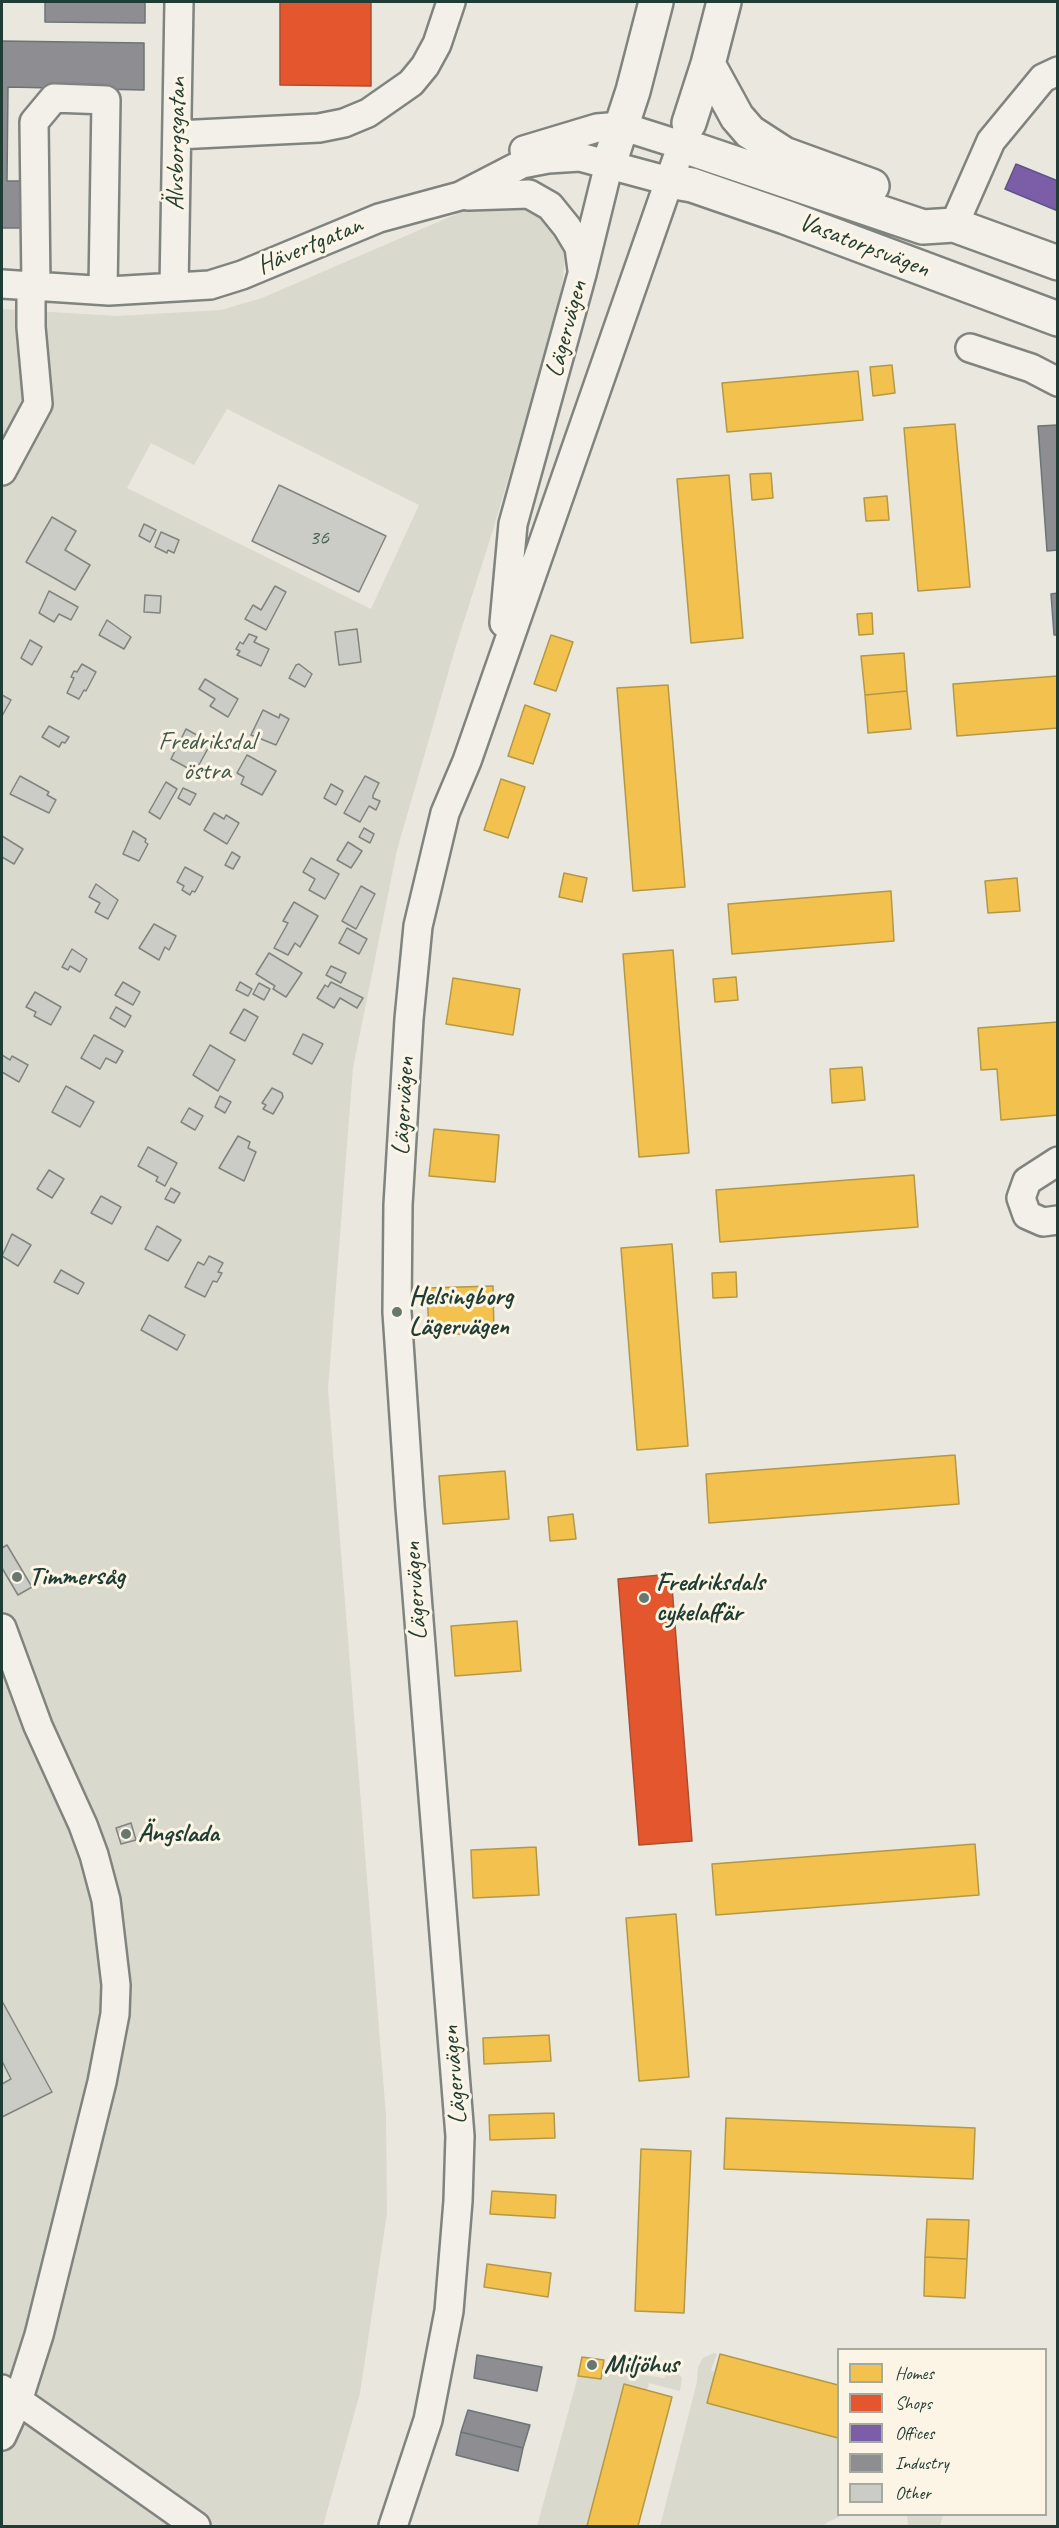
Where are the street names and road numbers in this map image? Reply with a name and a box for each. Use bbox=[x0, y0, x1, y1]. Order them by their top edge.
street label: Älvsborgsgatan bbox=[160, 77, 194, 211]
street label: Vasatorpsvägen bbox=[794, 207, 934, 285]
street label: Hävertgatan bbox=[253, 210, 367, 282]
street label: Lägervägen bbox=[539, 277, 595, 381]
street label: Lägervägen bbox=[386, 1056, 422, 1156]
street label: Lägervägen bbox=[397, 1541, 435, 1641]
street label: Lägervägen bbox=[435, 2024, 475, 2126]

